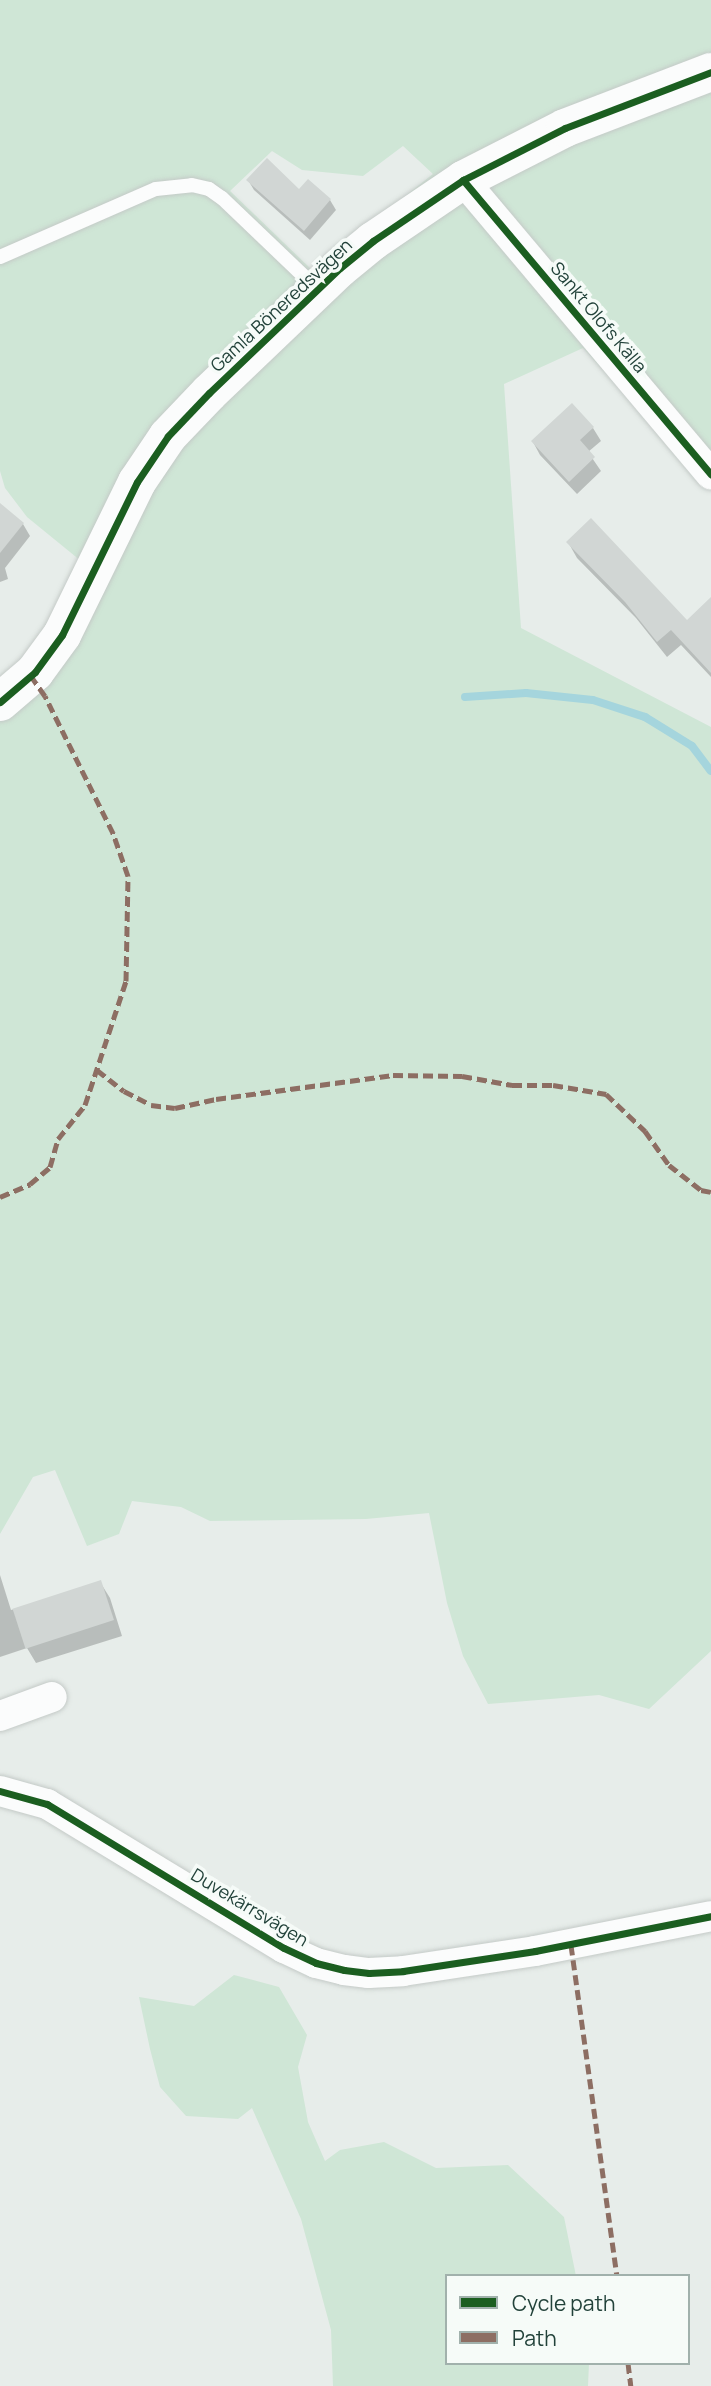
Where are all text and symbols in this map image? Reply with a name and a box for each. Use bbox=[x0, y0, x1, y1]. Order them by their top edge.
street label: Gamla Böneredsvägen bbox=[206, 234, 356, 376]
street label: Sankt Olofs Källa bbox=[546, 257, 652, 377]
street label: Duvekärrsvägen bbox=[187, 1864, 313, 1950]
legend bbox=[445, 2274, 690, 2365]
text: Cycle path bbox=[512, 2289, 615, 2317]
text: Path bbox=[512, 2324, 557, 2352]

